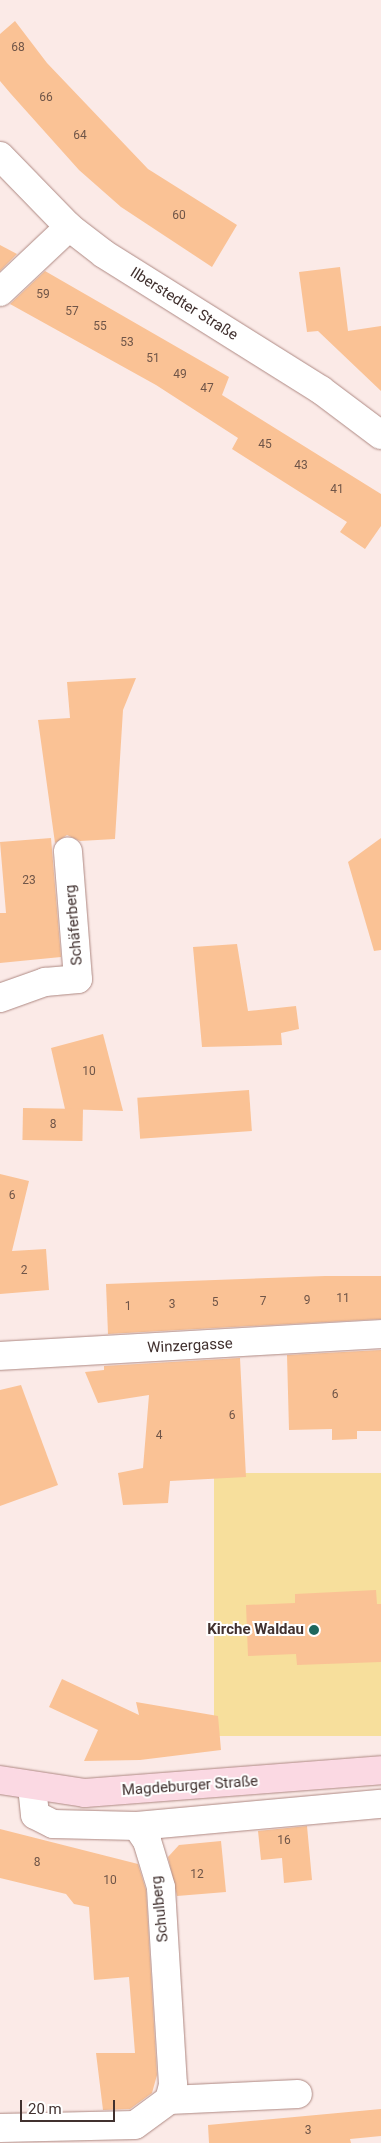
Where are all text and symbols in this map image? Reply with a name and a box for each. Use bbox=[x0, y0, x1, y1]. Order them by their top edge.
house number: 68 bbox=[11, 41, 25, 55]
house number: 66 bbox=[39, 91, 53, 105]
house number: 64 bbox=[73, 129, 87, 143]
house number: 60 bbox=[172, 209, 186, 223]
street label: Ilberstedter Straße bbox=[127, 264, 241, 344]
house number: 59 bbox=[36, 288, 50, 302]
house number: 57 bbox=[65, 305, 79, 319]
house number: 55 bbox=[93, 320, 107, 334]
house number: 53 bbox=[120, 336, 134, 350]
house number: 51 bbox=[146, 352, 160, 366]
house number: 49 bbox=[173, 368, 187, 382]
house number: 47 bbox=[200, 382, 214, 396]
house number: 45 bbox=[258, 438, 272, 452]
house number: 43 bbox=[294, 459, 308, 473]
house number: 41 bbox=[330, 483, 344, 497]
house number: 23 bbox=[22, 874, 36, 888]
street label: Schäferberg bbox=[62, 884, 86, 966]
house number: 10 bbox=[82, 1065, 96, 1079]
house number: 8 bbox=[50, 1118, 56, 1132]
house number: 6 bbox=[9, 1189, 15, 1203]
house number: 2 bbox=[21, 1264, 27, 1278]
house number: 11 bbox=[336, 1292, 350, 1306]
house number: 9 bbox=[304, 1294, 310, 1308]
house number: 7 bbox=[260, 1295, 266, 1309]
house number: 5 bbox=[212, 1296, 218, 1310]
house number: 3 bbox=[169, 1298, 175, 1312]
house number: 1 bbox=[125, 1300, 131, 1314]
street label: Winzergasse bbox=[147, 1335, 233, 1357]
house number: 6 bbox=[332, 1388, 338, 1402]
house number: 6 bbox=[229, 1409, 235, 1423]
house number: 4 bbox=[156, 1429, 162, 1443]
place label: Kirche Waldau bbox=[207, 1621, 304, 1639]
marker: Kirche Waldau bbox=[308, 1624, 320, 1636]
street label: Magdeburger Straße bbox=[121, 1772, 259, 1800]
house number: 16 bbox=[277, 1834, 291, 1848]
house number: 8 bbox=[34, 1856, 40, 1870]
house number: 12 bbox=[190, 1868, 204, 1882]
house number: 10 bbox=[103, 1874, 117, 1888]
street label: Schulberg bbox=[148, 1875, 172, 1943]
scale bar bbox=[22, 2090, 118, 2122]
text: 20 m bbox=[28, 2100, 62, 2118]
house number: 3 bbox=[305, 2124, 311, 2138]

